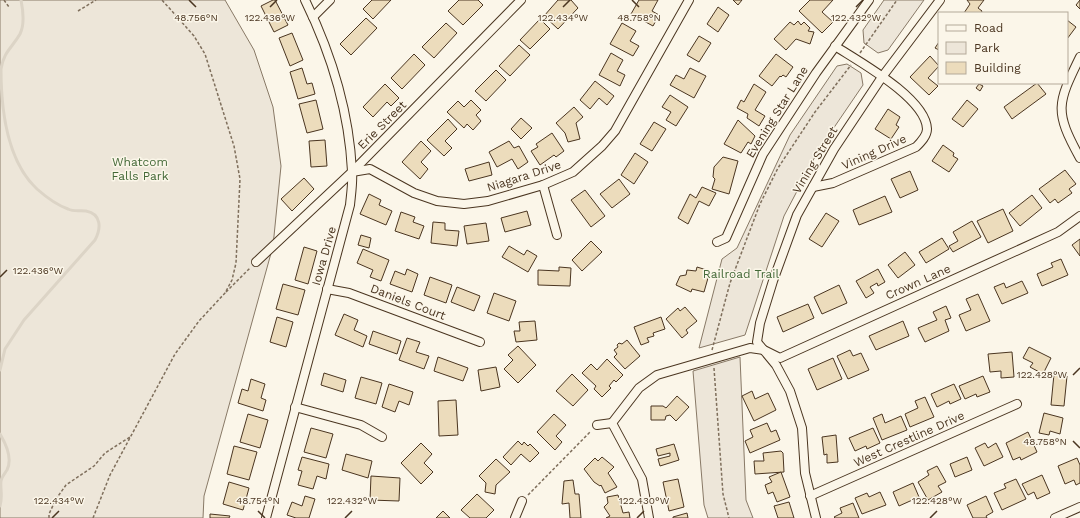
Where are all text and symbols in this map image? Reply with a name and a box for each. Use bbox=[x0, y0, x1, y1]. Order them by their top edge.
text: 48.756°N bbox=[174, 12, 218, 23]
text: 122.436°W bbox=[245, 12, 296, 23]
text: 122.434°W bbox=[538, 12, 589, 23]
text: 48.758°N bbox=[617, 12, 661, 23]
text: 122.432°W bbox=[831, 12, 881, 23]
legend bbox=[938, 12, 1068, 84]
text: Road bbox=[974, 21, 1003, 35]
text: Park bbox=[974, 41, 1000, 55]
text: Building bbox=[974, 61, 1021, 75]
street label: Evening Star Lane bbox=[743, 63, 811, 160]
street label: Erie Street bbox=[355, 98, 409, 152]
street label: Vining Street bbox=[790, 124, 840, 196]
street label: Vining Drive bbox=[839, 131, 909, 172]
park label: Whatcom Falls Park bbox=[111, 155, 169, 183]
street label: Niagara Drive bbox=[485, 157, 563, 195]
street label: Iowa Drive bbox=[309, 225, 339, 287]
street label: Crown Lane bbox=[883, 261, 953, 303]
text: 122.436°W bbox=[13, 265, 64, 276]
park label: Railroad Trail bbox=[703, 267, 780, 281]
street label: Daniels Court bbox=[368, 281, 448, 323]
text: 122.428°W bbox=[1017, 369, 1068, 380]
street label: West Crestline Drive bbox=[851, 408, 967, 470]
text: 48.758°N bbox=[1023, 436, 1067, 447]
text: 122.434°W bbox=[34, 495, 85, 506]
text: 48.754°N bbox=[236, 495, 280, 506]
text: 122.432°W bbox=[327, 495, 377, 506]
text: 122.430°W bbox=[619, 495, 670, 506]
text: 122.428°W bbox=[912, 495, 963, 506]

